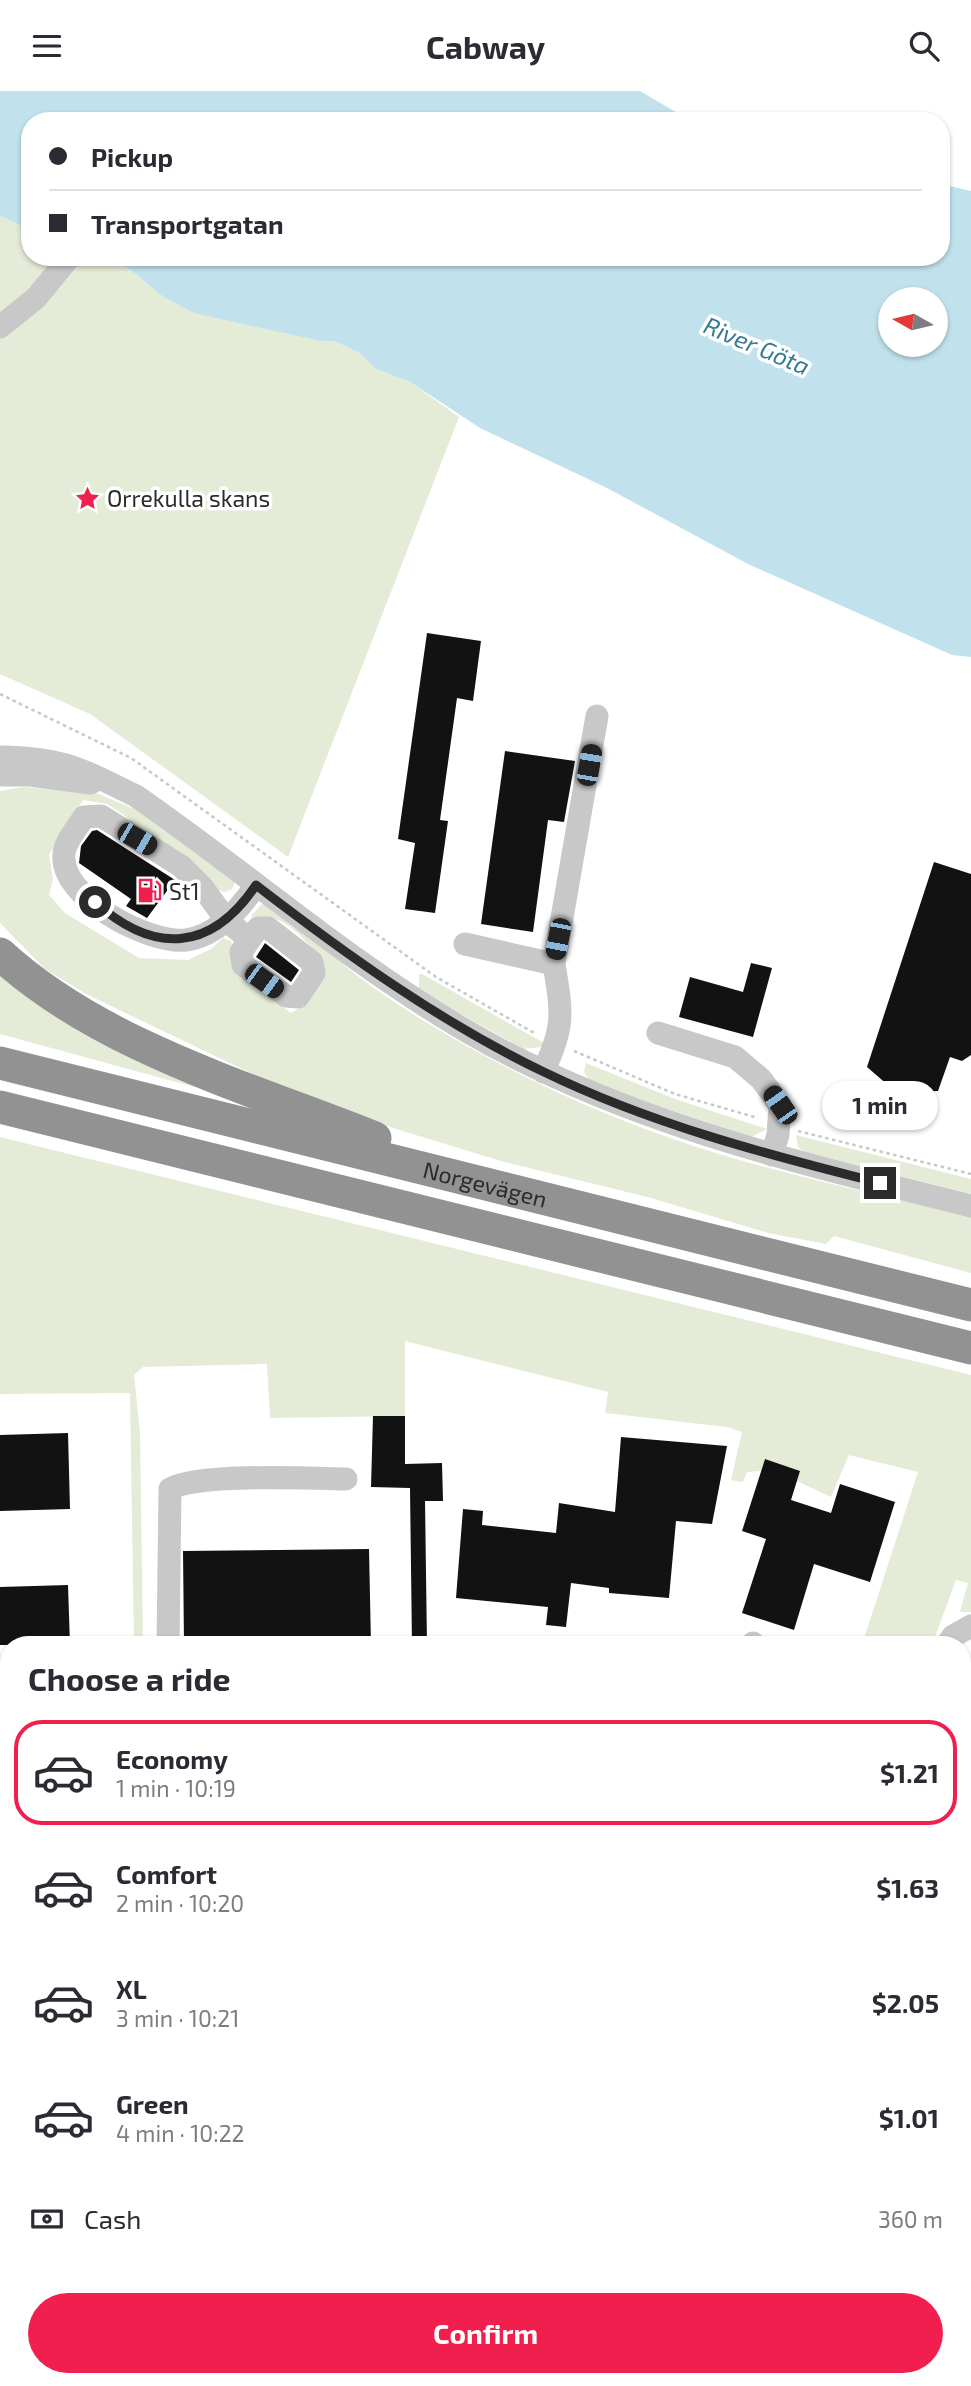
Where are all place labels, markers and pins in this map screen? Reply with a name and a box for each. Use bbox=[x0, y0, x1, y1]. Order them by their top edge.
place icon: Orrekulla skans bbox=[73, 484, 101, 512]
place label: Orrekulla skans bbox=[107, 484, 270, 512]
fuel station icon: St1 bbox=[135, 877, 163, 905]
place label: St1 bbox=[169, 877, 200, 905]

